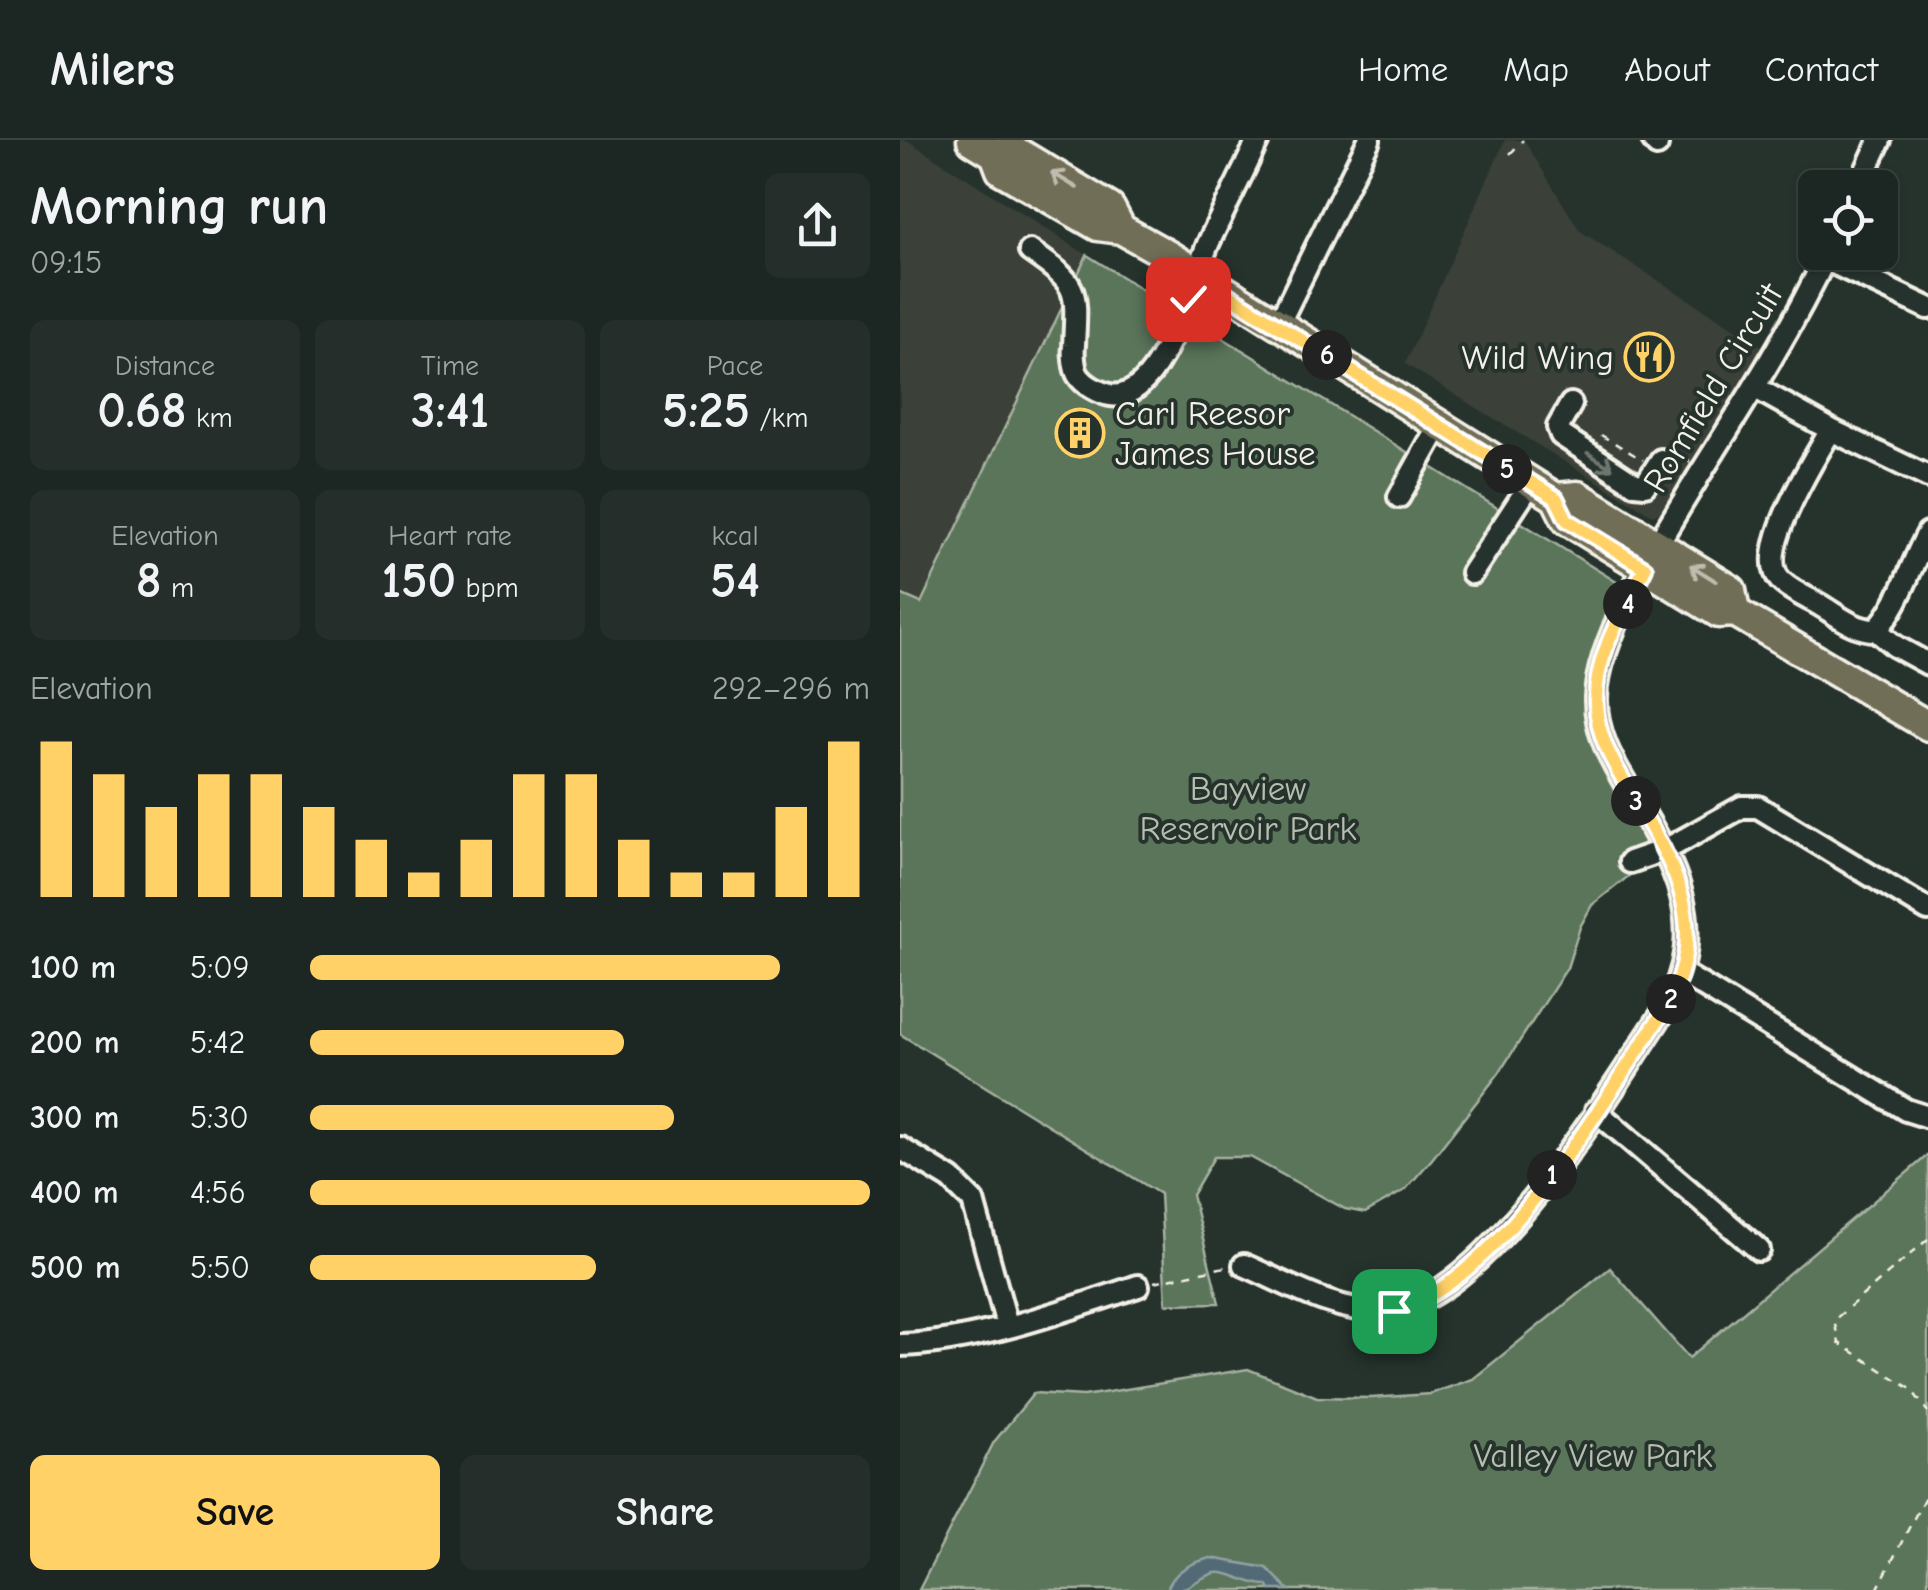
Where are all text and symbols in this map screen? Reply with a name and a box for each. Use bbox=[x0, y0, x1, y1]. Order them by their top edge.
text: Milers bbox=[50, 42, 175, 97]
text: Home bbox=[1358, 49, 1448, 90]
text: Map bbox=[1503, 49, 1569, 90]
text: About bbox=[1624, 49, 1710, 90]
text: Contact bbox=[1765, 49, 1878, 90]
one-way arrow bbox=[1050, 170, 1079, 190]
map controls bbox=[1798, 170, 1898, 270]
button: locate bbox=[1798, 170, 1898, 270]
button: share bbox=[765, 173, 870, 278]
text: Morning run bbox=[30, 174, 328, 238]
text: 09:15 bbox=[30, 244, 102, 281]
pin bbox=[1146, 257, 1231, 342]
icon: check bbox=[1161, 272, 1216, 327]
street label: Romfield Circuit bbox=[1635, 275, 1792, 500]
pin: 6 bbox=[1302, 330, 1352, 380]
restaurant icon: Wild Wing bbox=[1623, 331, 1675, 383]
place label: Wild Wing bbox=[1462, 337, 1614, 378]
text: 6 bbox=[1320, 339, 1334, 371]
text: Distance bbox=[115, 350, 215, 382]
text: Time bbox=[421, 350, 479, 382]
text: Pace bbox=[707, 350, 763, 382]
text: 0.68 bbox=[97, 382, 187, 440]
text: 3:41 bbox=[411, 382, 489, 440]
text: 5:25 bbox=[662, 382, 750, 440]
place label: Carl Reesor James House bbox=[1115, 393, 1315, 474]
text: km bbox=[187, 402, 233, 434]
text: /km bbox=[750, 402, 808, 434]
building icon: Carl Reesor James House bbox=[1054, 407, 1106, 459]
pin: 5 bbox=[1482, 444, 1532, 494]
one-way arrow bbox=[1585, 450, 1614, 471]
text: 5 bbox=[1500, 453, 1514, 485]
text: Elevation bbox=[111, 520, 219, 552]
text: Heart rate bbox=[388, 520, 512, 552]
text: kcal bbox=[711, 520, 759, 552]
text: 8 bbox=[136, 552, 162, 610]
text: 150 bbox=[381, 552, 456, 610]
text: 54 bbox=[710, 552, 760, 610]
one-way arrow bbox=[1690, 563, 1718, 583]
text: m bbox=[162, 572, 194, 604]
text: bpm bbox=[456, 572, 519, 604]
pin: 4 bbox=[1603, 579, 1653, 629]
text: 4 bbox=[1621, 588, 1635, 620]
text: Elevation bbox=[30, 670, 153, 707]
text: 292–296 m bbox=[712, 670, 870, 707]
park label: Bayview Reservoir Park bbox=[1140, 768, 1356, 849]
pin: 3 bbox=[1611, 776, 1661, 826]
text: 3 bbox=[1629, 785, 1643, 817]
text: 100 m bbox=[30, 949, 116, 986]
text: 5:09 bbox=[190, 949, 250, 986]
pin: 2 bbox=[1646, 974, 1696, 1024]
text: 2 bbox=[1664, 983, 1678, 1015]
text: 200 m bbox=[30, 1024, 119, 1061]
text: 5:42 bbox=[190, 1024, 245, 1061]
text: 300 m bbox=[30, 1099, 119, 1136]
text: 5:30 bbox=[190, 1099, 249, 1136]
pin: 1 bbox=[1527, 1150, 1577, 1200]
text: 1 bbox=[1546, 1159, 1558, 1191]
text: 400 m bbox=[30, 1174, 118, 1211]
text: 4:56 bbox=[190, 1174, 246, 1211]
text: 500 m bbox=[30, 1249, 120, 1286]
text: 5:50 bbox=[190, 1249, 250, 1286]
pin bbox=[1352, 1269, 1437, 1354]
icon: arrive bbox=[1367, 1284, 1422, 1339]
park label: Valley View Park bbox=[1474, 1435, 1713, 1476]
button: Save bbox=[30, 1455, 440, 1570]
button: Share bbox=[460, 1455, 870, 1570]

